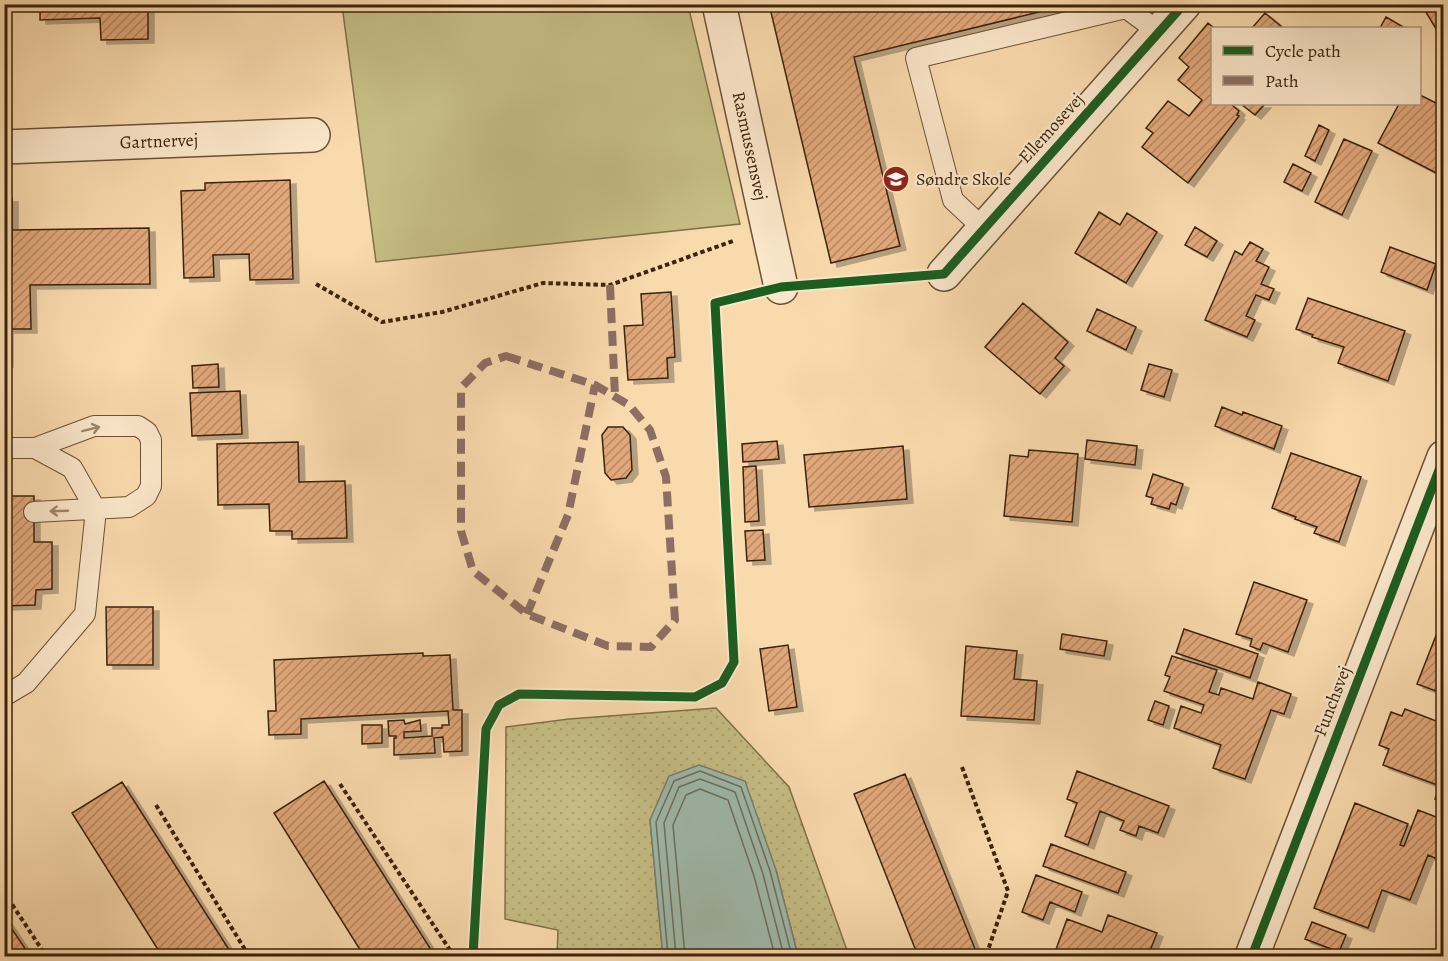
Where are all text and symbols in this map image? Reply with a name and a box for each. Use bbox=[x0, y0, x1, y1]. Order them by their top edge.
legend bbox=[1211, 27, 1421, 105]
text: Cycle path bbox=[1265, 39, 1341, 63]
text: Path bbox=[1265, 69, 1299, 93]
street label: Ellemosevej bbox=[1013, 88, 1089, 168]
street label: Rasmussensvej bbox=[727, 89, 773, 203]
street label: Gartnervej bbox=[119, 128, 199, 154]
school or university icon: Søndre Skole bbox=[881, 164, 911, 194]
place label: Søndre Skole bbox=[916, 167, 1011, 191]
one-way arrow bbox=[81, 422, 100, 434]
one-way arrow bbox=[49, 506, 69, 517]
street label: Funchsvej bbox=[1308, 662, 1356, 740]

